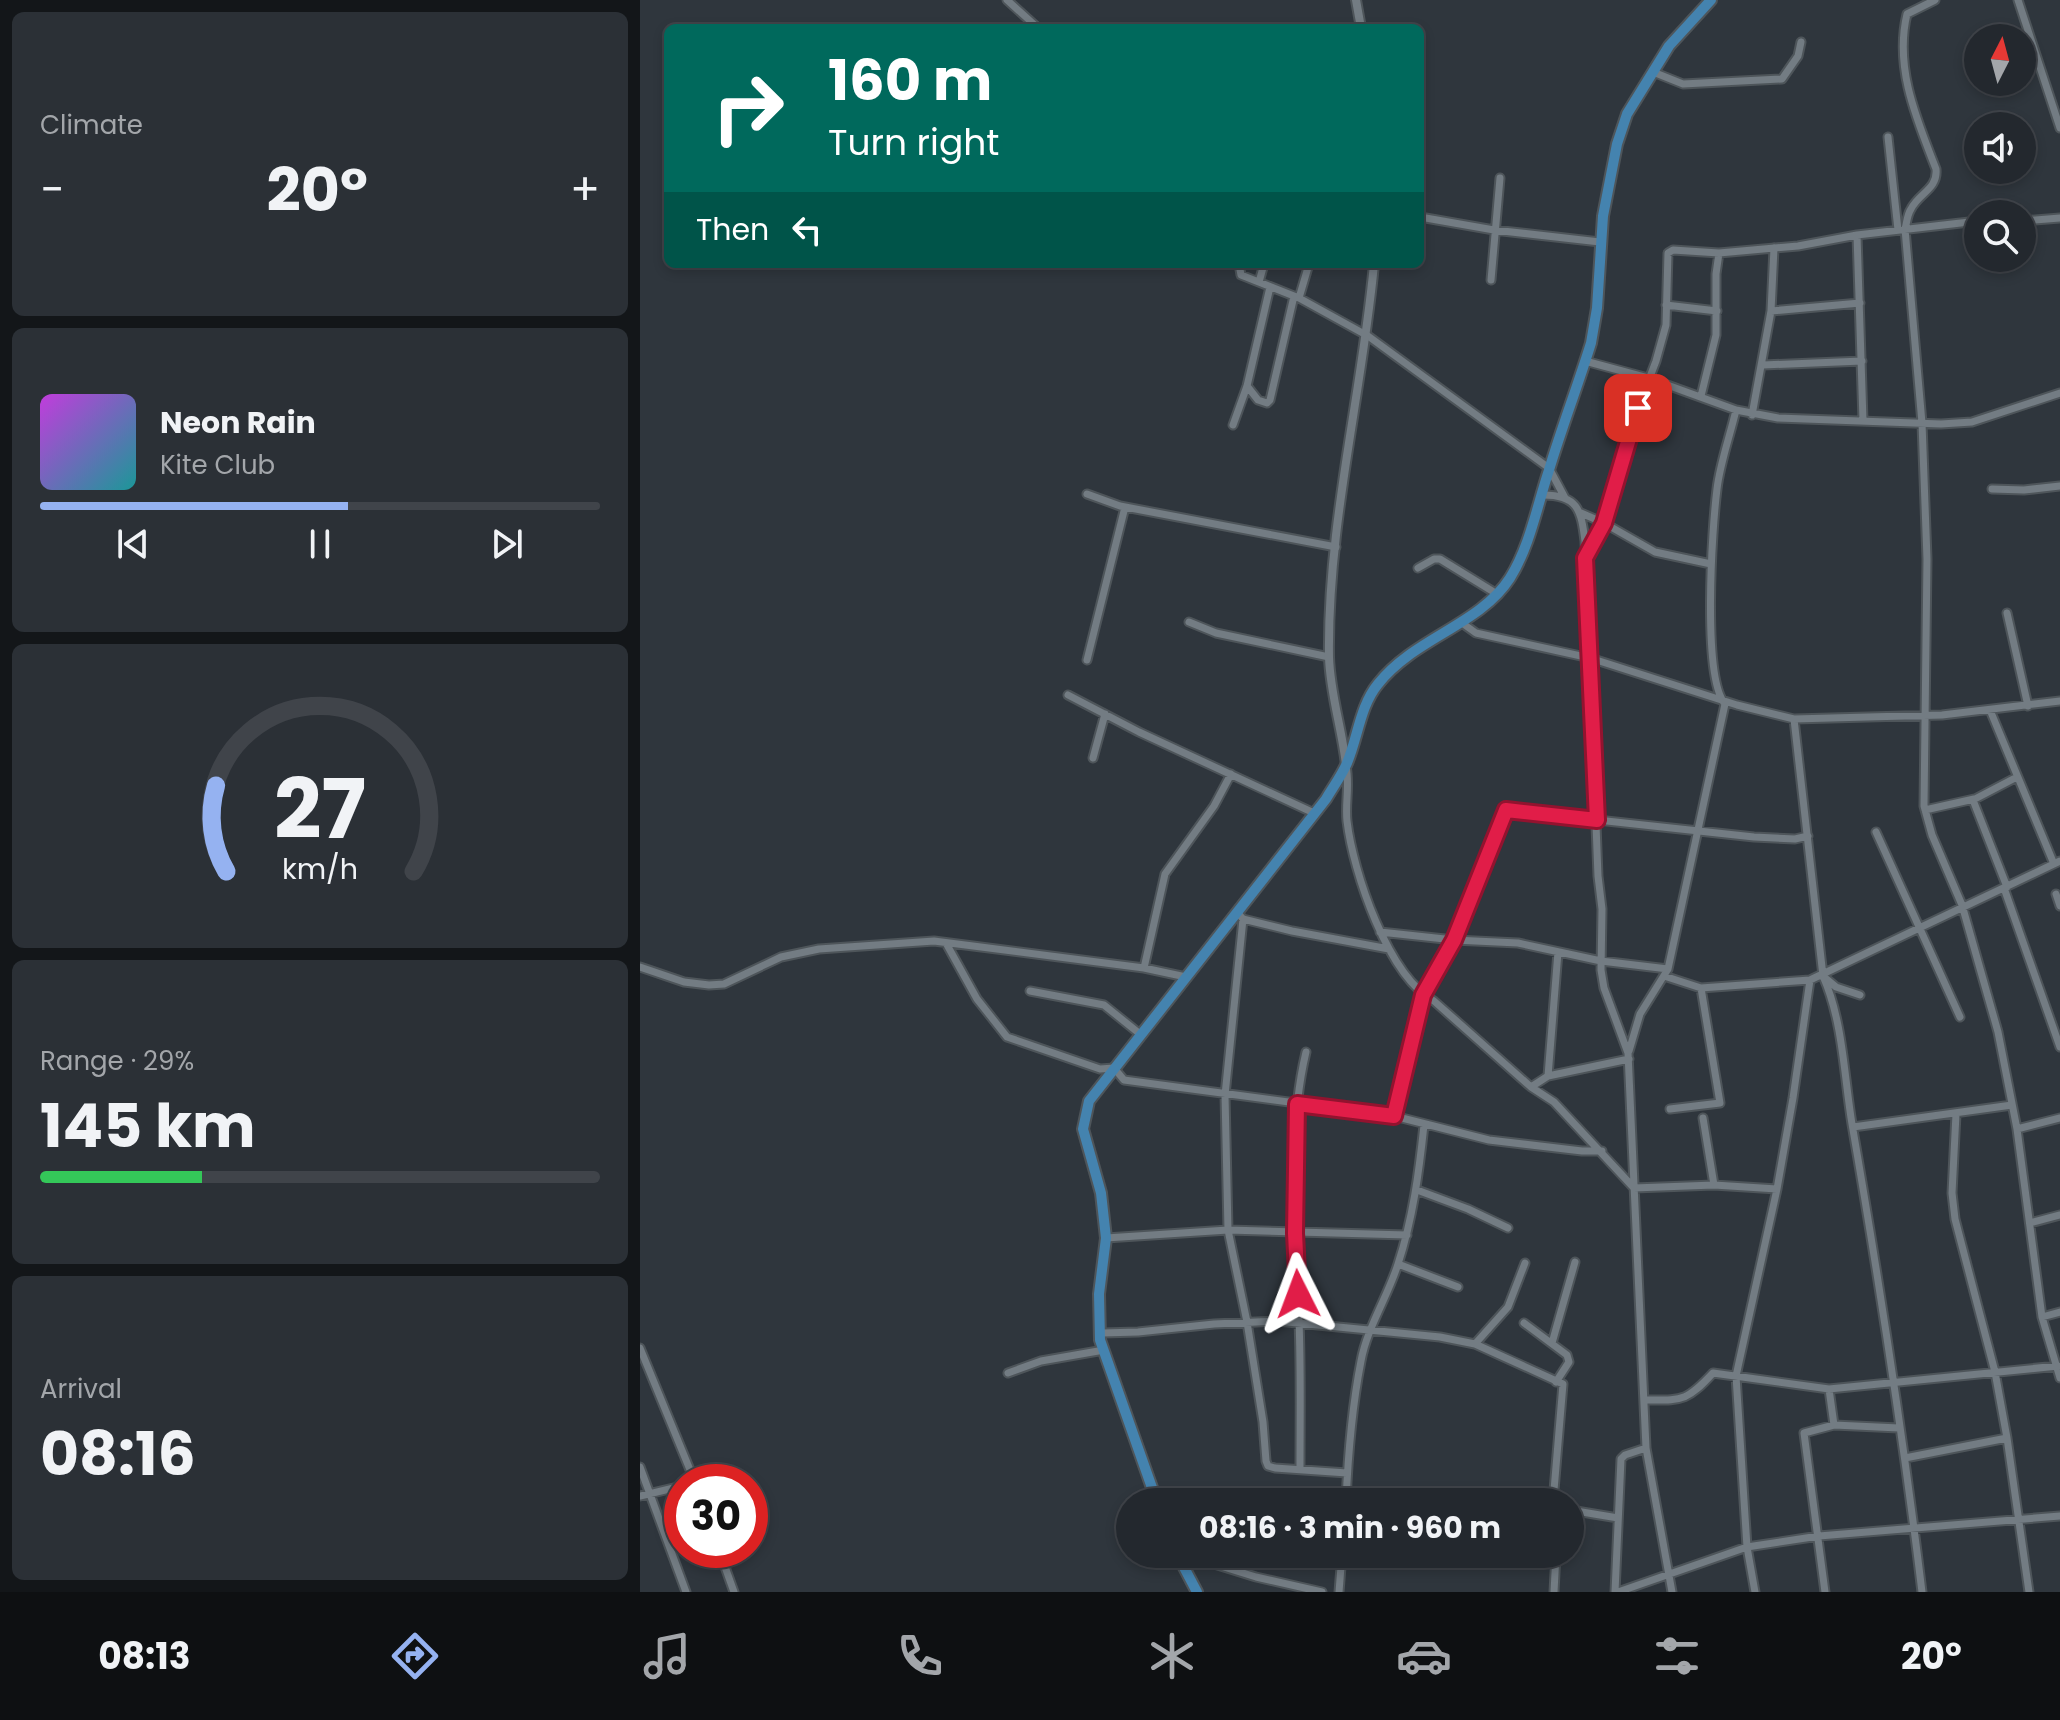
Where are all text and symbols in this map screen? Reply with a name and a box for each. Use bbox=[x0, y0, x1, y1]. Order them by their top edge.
north arrow bbox=[1964, 24, 2036, 96]
map controls bbox=[1964, 24, 2036, 272]
text: 160 m bbox=[828, 41, 992, 120]
icon: right bbox=[696, 56, 800, 160]
text: Climate bbox=[40, 107, 143, 143]
button: sound bbox=[1964, 112, 2036, 184]
text: Turn right bbox=[828, 117, 999, 168]
text: 20° bbox=[267, 148, 368, 232]
text: − bbox=[40, 159, 64, 220]
text: + bbox=[570, 159, 600, 220]
button: search bbox=[1964, 200, 2036, 272]
text: Then bbox=[696, 208, 769, 251]
icon: left bbox=[785, 208, 829, 252]
pin bbox=[1604, 374, 1672, 442]
icon: arrive bbox=[1616, 386, 1660, 430]
text: Neon Rain bbox=[160, 401, 316, 444]
text: Kite Club bbox=[160, 447, 275, 483]
icon: previous bbox=[111, 522, 155, 566]
icon: pause bbox=[298, 522, 342, 566]
icon: next bbox=[485, 522, 529, 566]
text: 27 bbox=[274, 751, 366, 867]
text: km/h bbox=[282, 849, 358, 889]
text: Range · 29% bbox=[40, 1043, 194, 1079]
text: 145 km bbox=[40, 1084, 256, 1168]
position arrow bbox=[1256, 1252, 1340, 1336]
text: Arrival bbox=[40, 1371, 122, 1407]
text: 08:16 bbox=[40, 1412, 196, 1496]
speed limit sign: 30 bbox=[664, 1464, 768, 1568]
text: 08:16 · 3 min · 960 m bbox=[1199, 1506, 1501, 1549]
icon: directions bbox=[387, 1628, 443, 1684]
icon: music bbox=[639, 1628, 695, 1684]
icon: phone bbox=[892, 1628, 948, 1684]
icon: climate bbox=[1144, 1628, 1200, 1684]
icon: car bbox=[1396, 1628, 1452, 1684]
icon: filters bbox=[1649, 1628, 1705, 1684]
text: 08:13 bbox=[98, 1631, 191, 1682]
text: 20° bbox=[1901, 1631, 1962, 1682]

